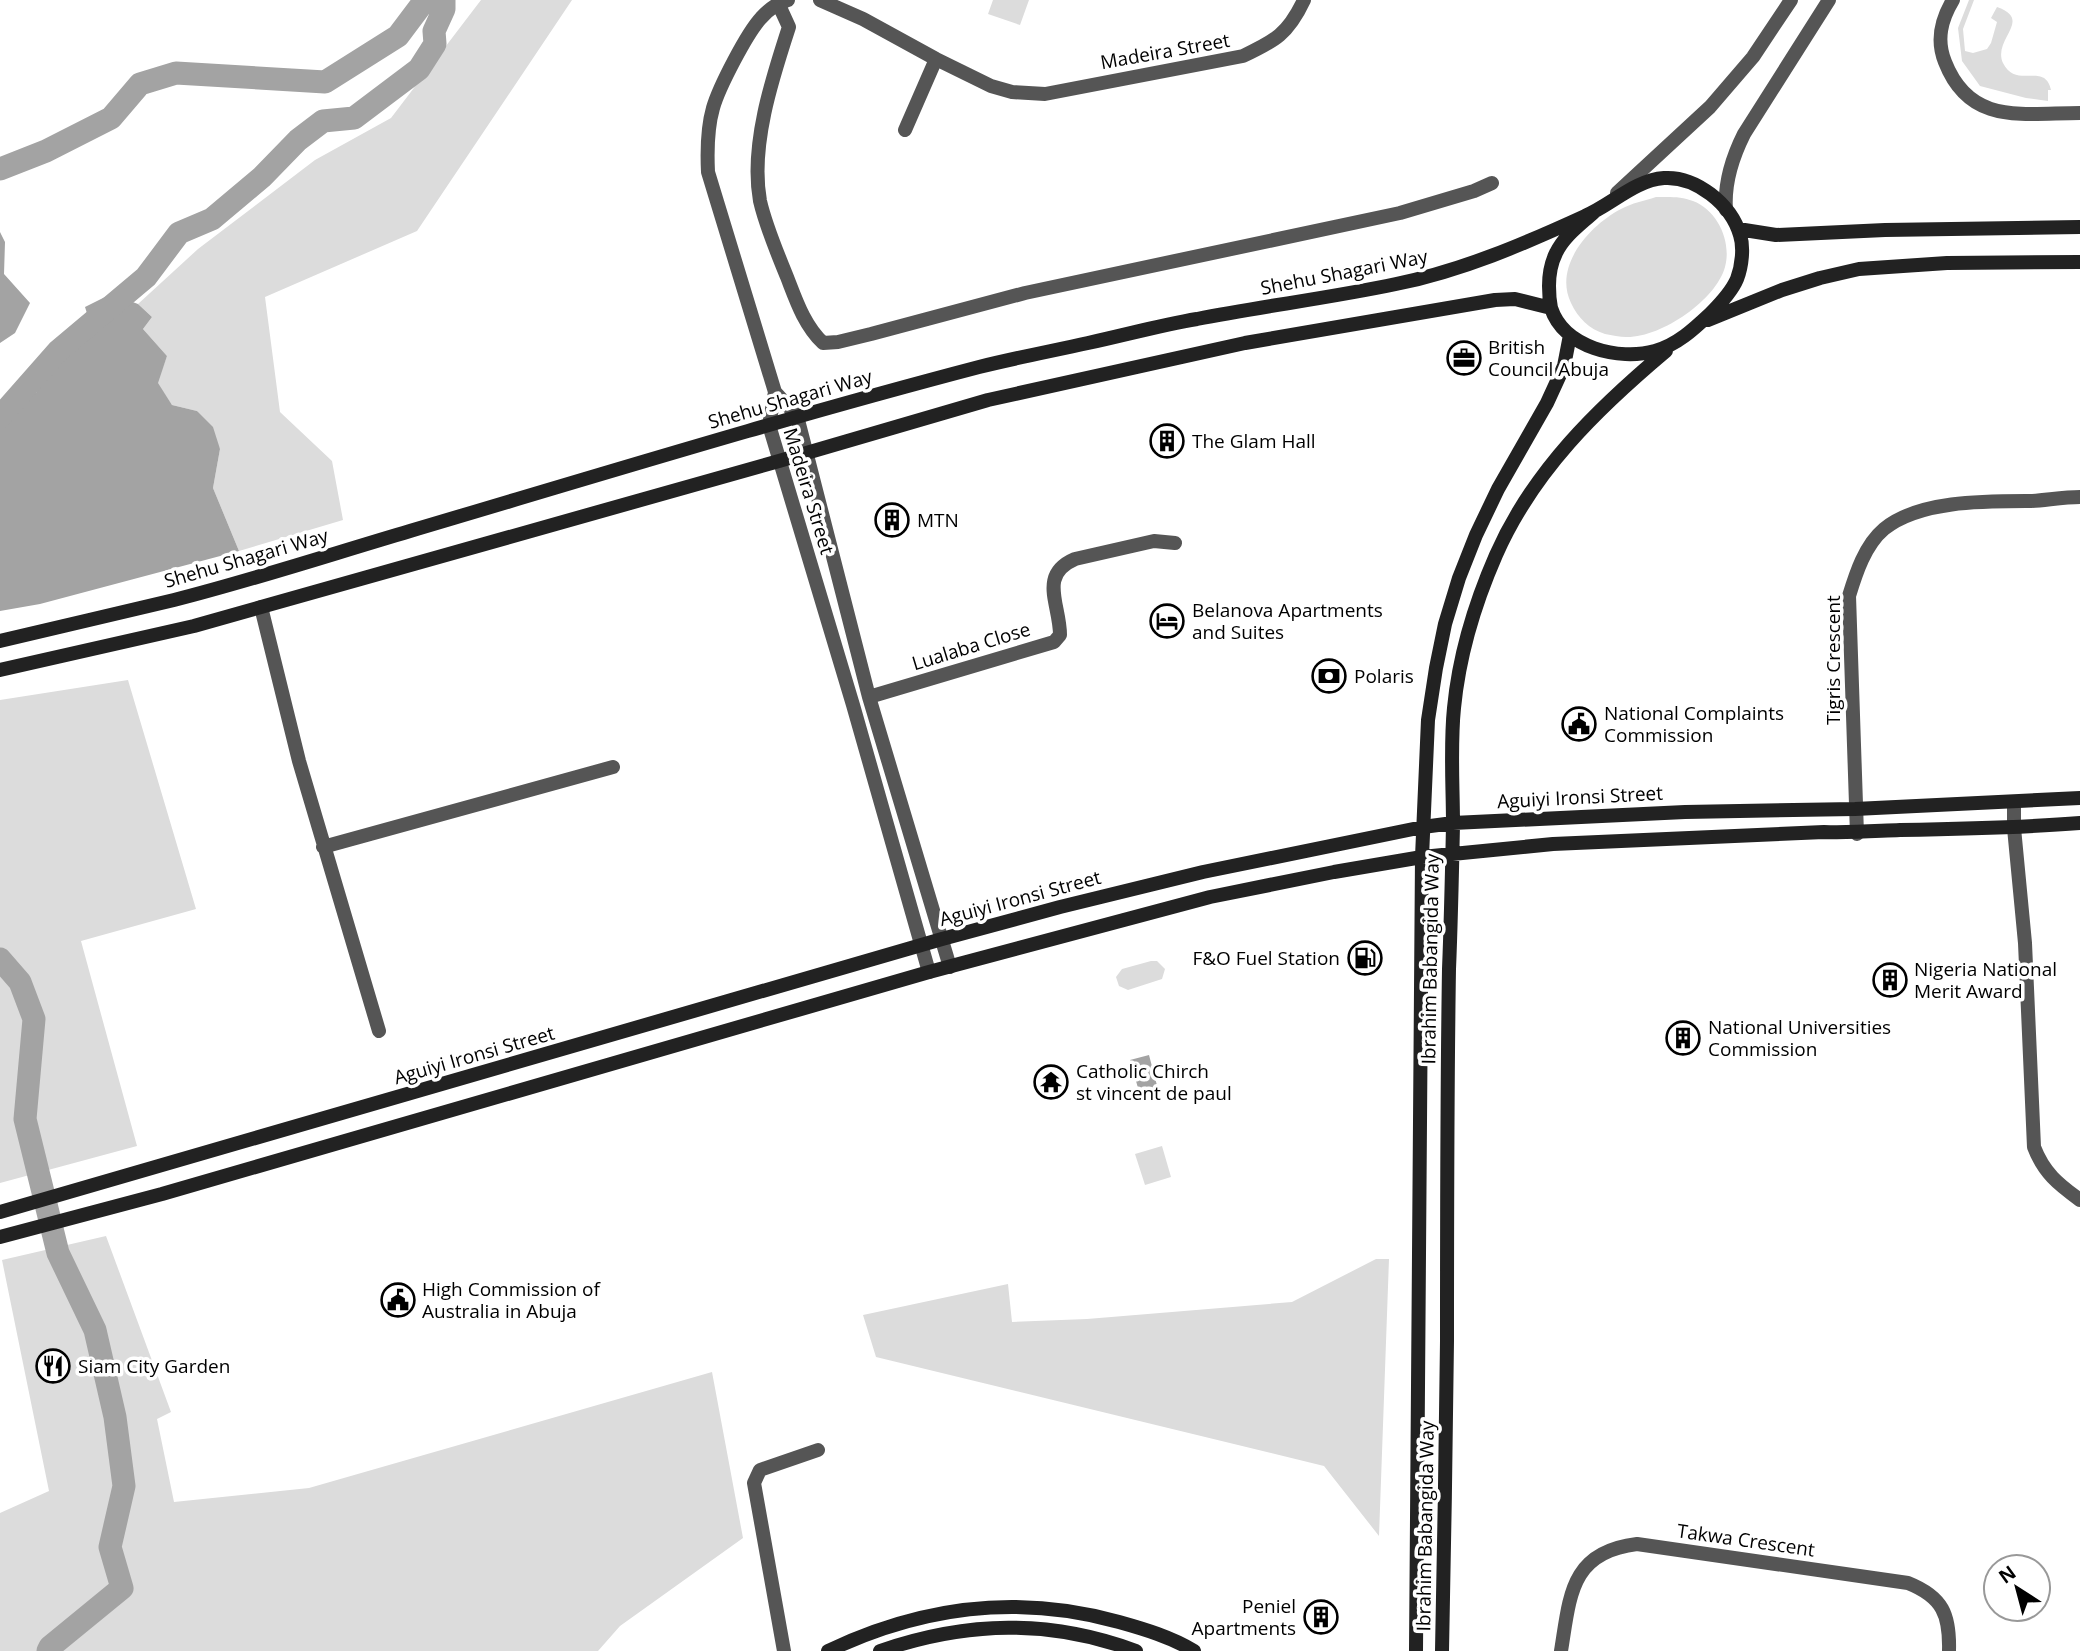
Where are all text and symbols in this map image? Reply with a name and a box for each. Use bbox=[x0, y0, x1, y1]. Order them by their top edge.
street label: Madeira Street bbox=[1098, 27, 1232, 75]
street label: Shehu Shagari Way bbox=[1258, 243, 1430, 301]
place label: British Council Abuja bbox=[1488, 334, 1609, 382]
office icon: British Council Abuja bbox=[1445, 339, 1483, 377]
street label: Shehu Shagari Way bbox=[705, 363, 876, 435]
building icon: The Glam Hall bbox=[1148, 422, 1186, 460]
street label: Madeira Street bbox=[777, 425, 841, 558]
place label: The Glam Hall bbox=[1192, 428, 1316, 454]
building icon: MTN bbox=[873, 501, 911, 539]
place label: MTN bbox=[917, 507, 959, 533]
street label: Shehu Shagari Way bbox=[161, 522, 332, 594]
street label: Tigris Crescent bbox=[1820, 595, 1846, 725]
place label: Belanova Apartments and Suites bbox=[1192, 597, 1383, 645]
hotel icon: Belanova Apartments and Suites bbox=[1148, 602, 1186, 640]
street label: Lualaba Close bbox=[909, 616, 1033, 676]
bank icon: Polaris bbox=[1310, 657, 1348, 695]
place label: Polaris bbox=[1354, 663, 1414, 689]
place label: National Complaints Commission bbox=[1604, 700, 1784, 748]
public building icon: National Complaints Commission bbox=[1560, 705, 1598, 743]
street label: Aguiyi Ironsi Street bbox=[1496, 780, 1664, 814]
street label: Ibrahim Babangida Way bbox=[1415, 853, 1445, 1065]
street label: Aguiyi Ironsi Street bbox=[936, 864, 1104, 932]
fuel station icon: F&O Fuel Station bbox=[1346, 939, 1384, 977]
place label: F&O Fuel Station bbox=[1192, 945, 1340, 971]
place label: Nigeria National Merit Award bbox=[1914, 956, 2057, 1004]
building icon: Nigeria National Merit Award bbox=[1871, 961, 1909, 999]
place label: National Universities Commission bbox=[1708, 1014, 1891, 1062]
building icon: National Universities Commission bbox=[1664, 1019, 1702, 1057]
street label: Aguiyi Ironsi Street bbox=[391, 1020, 558, 1090]
place label: Catholic Chirch st vincent de paul bbox=[1076, 1058, 1232, 1106]
temple icon: Catholic Chirch st vincent de paul bbox=[1032, 1063, 1070, 1101]
place label: High Commission of Australia in Abuja bbox=[422, 1276, 601, 1324]
public building icon: High Commission of Australia in Abuja bbox=[379, 1281, 417, 1319]
restaurant icon: Siam City Garden bbox=[34, 1347, 72, 1385]
place label: Siam City Garden bbox=[78, 1353, 230, 1379]
street label: Ibrahim Babangida Way bbox=[1410, 1420, 1440, 1632]
street label: Takwa Crescent bbox=[1675, 1517, 1817, 1563]
north arrow bbox=[1982, 1553, 2052, 1623]
text: N bbox=[1993, 1559, 2021, 1589]
place label: Peniel Apartments bbox=[1192, 1593, 1296, 1641]
building icon: Peniel Apartments bbox=[1302, 1598, 1340, 1636]

